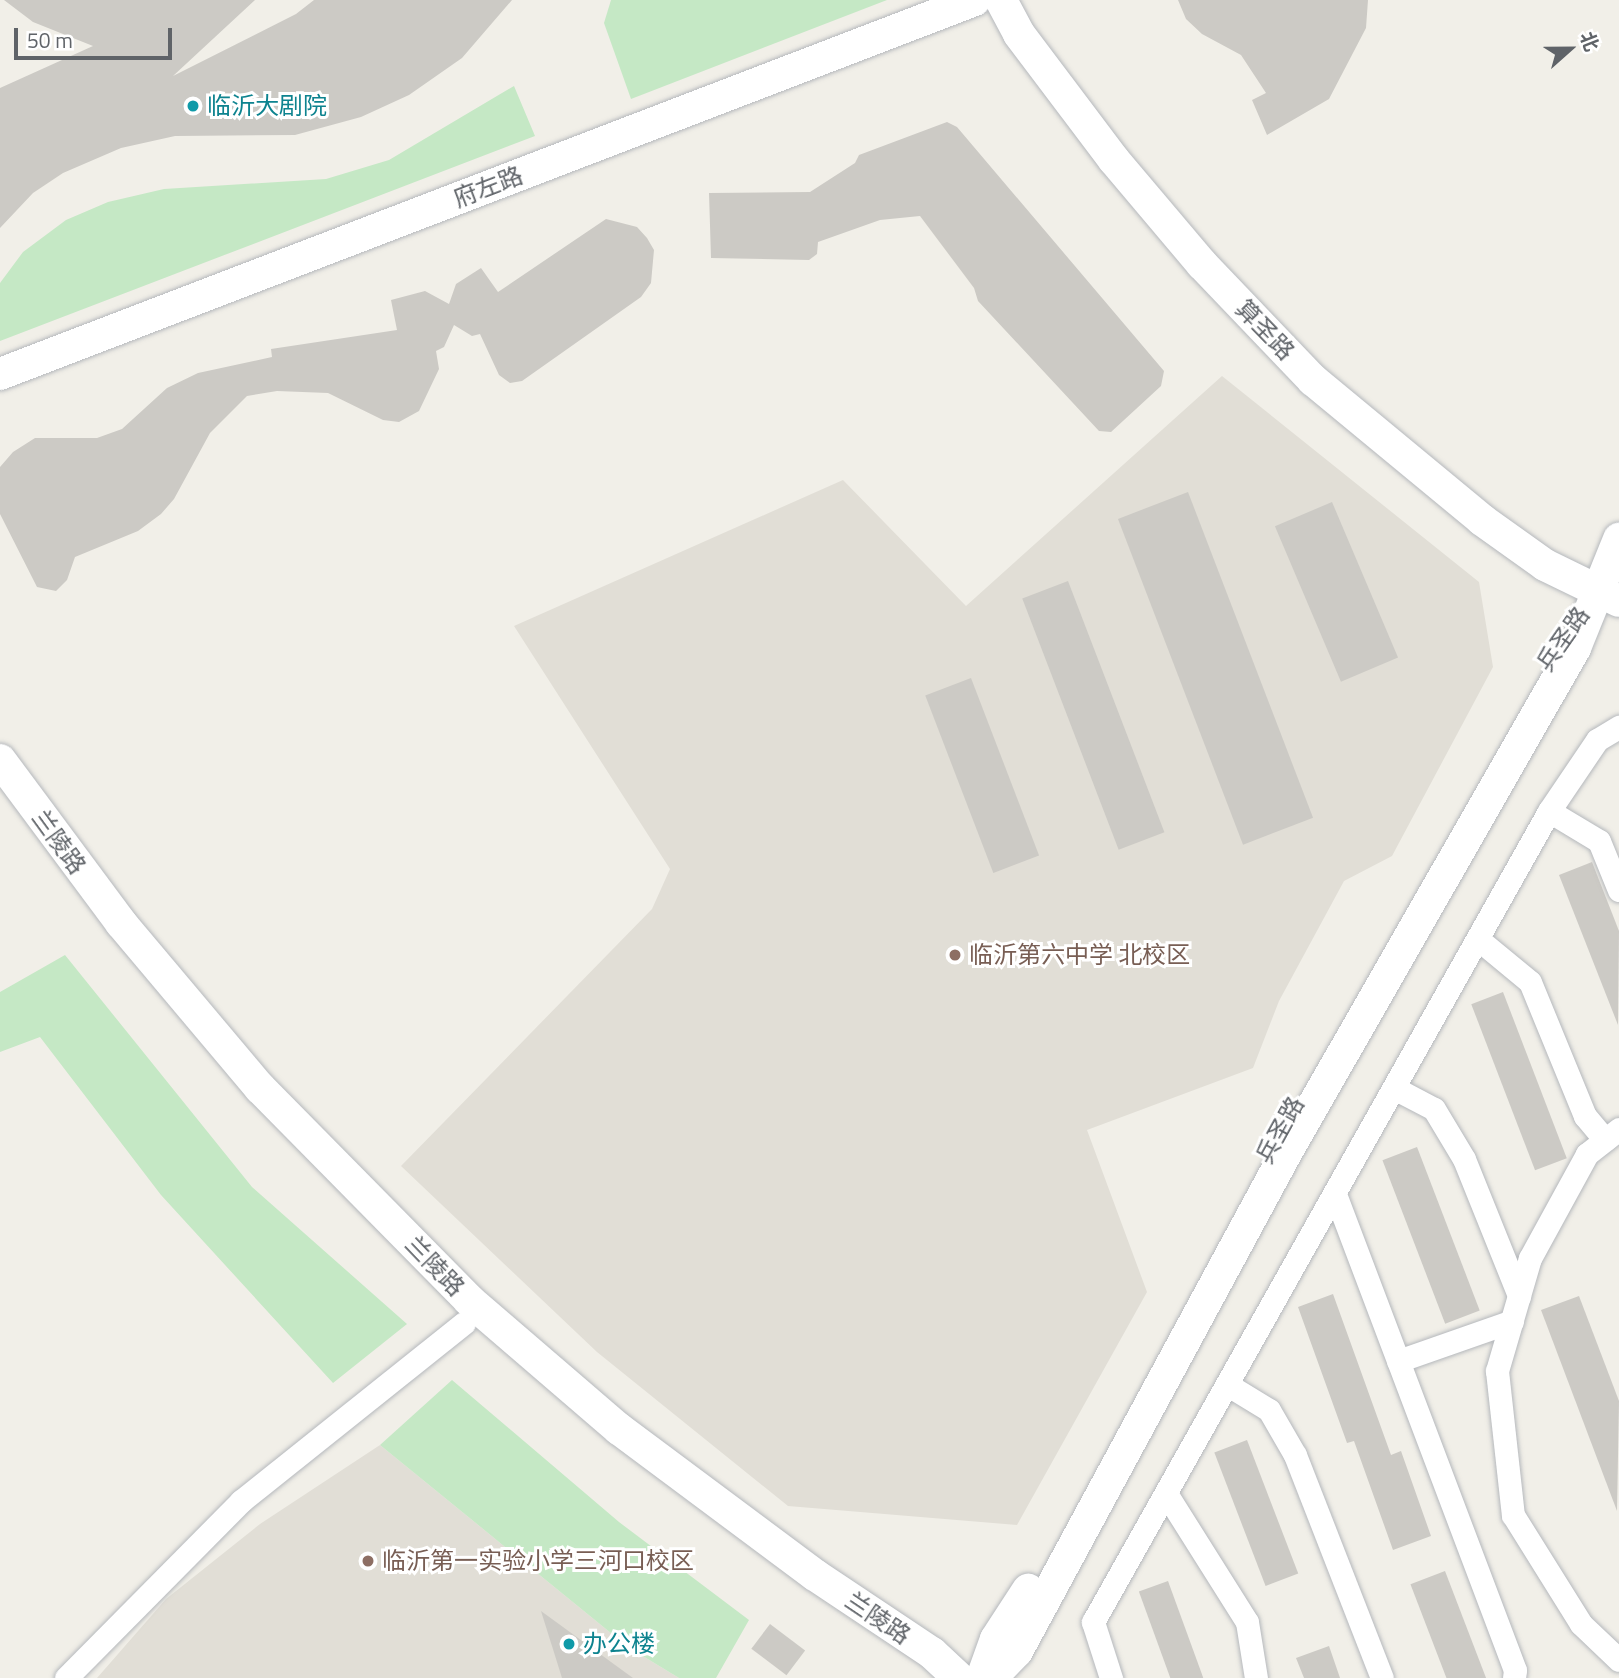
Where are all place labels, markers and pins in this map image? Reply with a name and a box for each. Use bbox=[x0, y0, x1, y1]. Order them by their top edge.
place label: 临沂大剧院 bbox=[207, 92, 327, 120]
marker: 临沂大剧院 bbox=[185, 98, 201, 114]
place label: 临沂第六中学 北校区 bbox=[969, 941, 1190, 969]
marker: 临沂第六中学 北校区 bbox=[947, 947, 963, 963]
place label: 临沂第一实验小学三河口校区 bbox=[382, 1547, 694, 1575]
marker: 临沂第一实验小学三河口校区 bbox=[360, 1553, 376, 1569]
place label: 办公楼 bbox=[583, 1630, 655, 1658]
marker: 办公楼 bbox=[561, 1636, 577, 1652]

